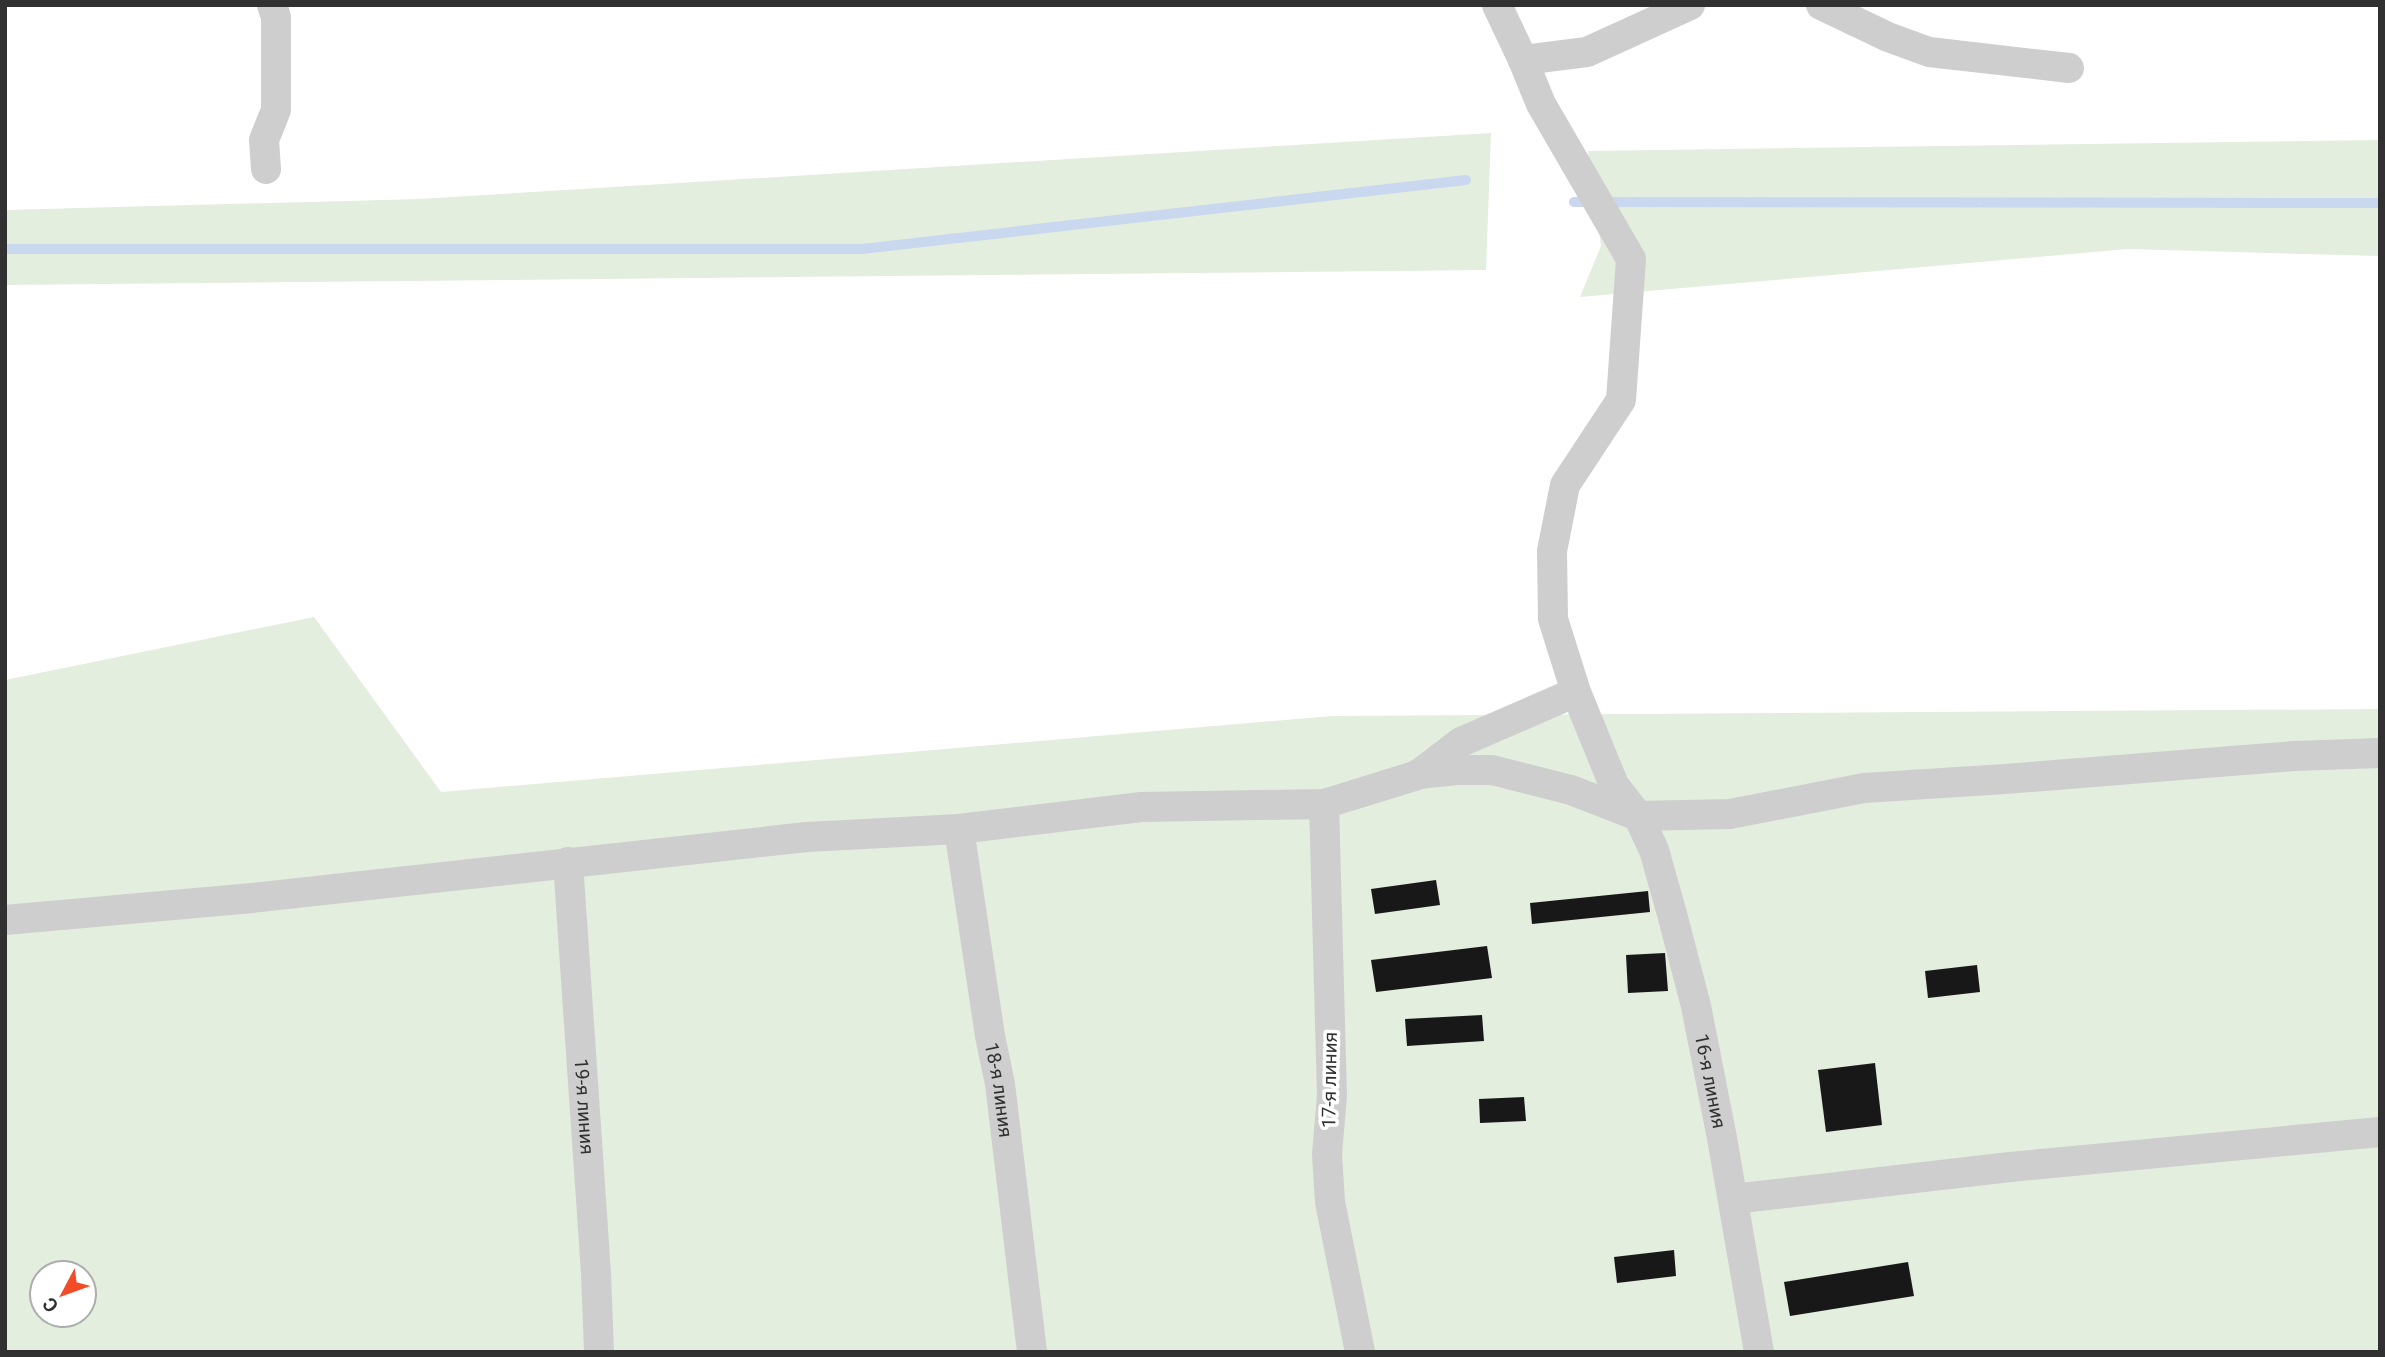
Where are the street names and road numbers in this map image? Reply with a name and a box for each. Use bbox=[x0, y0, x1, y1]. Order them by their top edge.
street label: 17-я линия bbox=[1317, 1032, 1342, 1128]
street label: 16-я линия bbox=[1690, 1032, 1731, 1130]
street label: 18-я линия bbox=[980, 1040, 1017, 1139]
street label: 19-я линия bbox=[569, 1058, 599, 1155]

